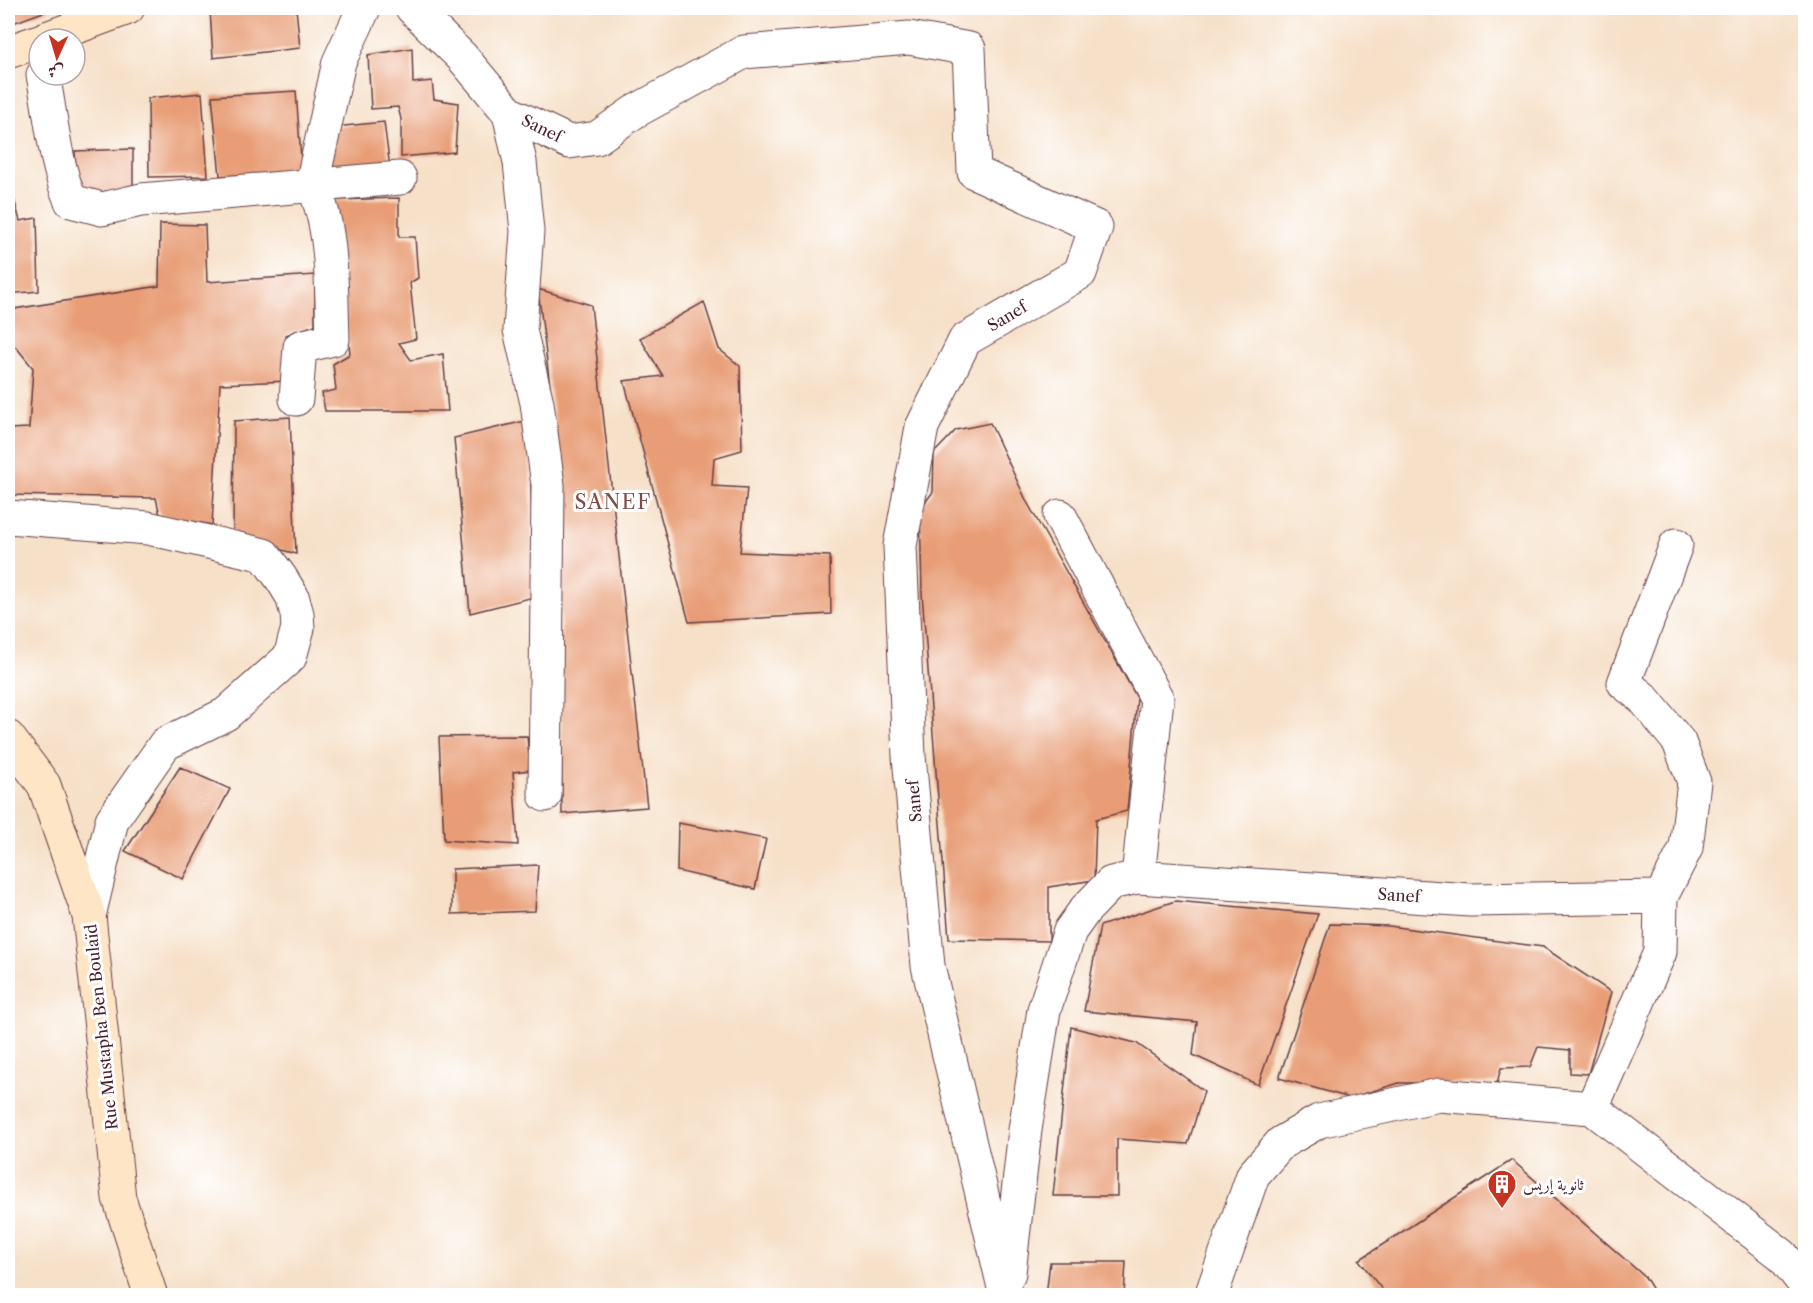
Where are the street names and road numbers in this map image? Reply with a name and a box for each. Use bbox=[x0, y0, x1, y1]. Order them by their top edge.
street label: Sanef bbox=[518, 110, 568, 147]
street label: Sanef bbox=[984, 295, 1032, 336]
street label: Sanef bbox=[902, 777, 926, 823]
street label: Sanef bbox=[1377, 884, 1423, 907]
street label: Rue Mustapha Ben Boulaïd bbox=[80, 923, 122, 1131]

